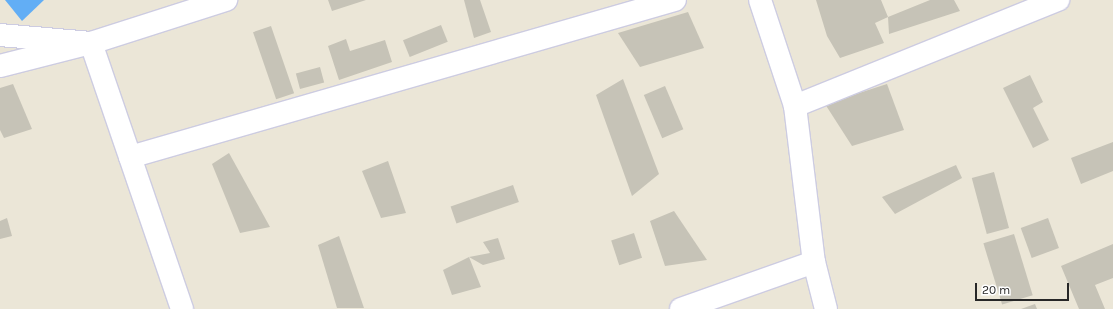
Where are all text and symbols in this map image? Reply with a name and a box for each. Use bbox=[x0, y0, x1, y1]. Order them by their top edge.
scale bar bbox=[977, 275, 1071, 301]
text: 20 m bbox=[982, 283, 1010, 297]

